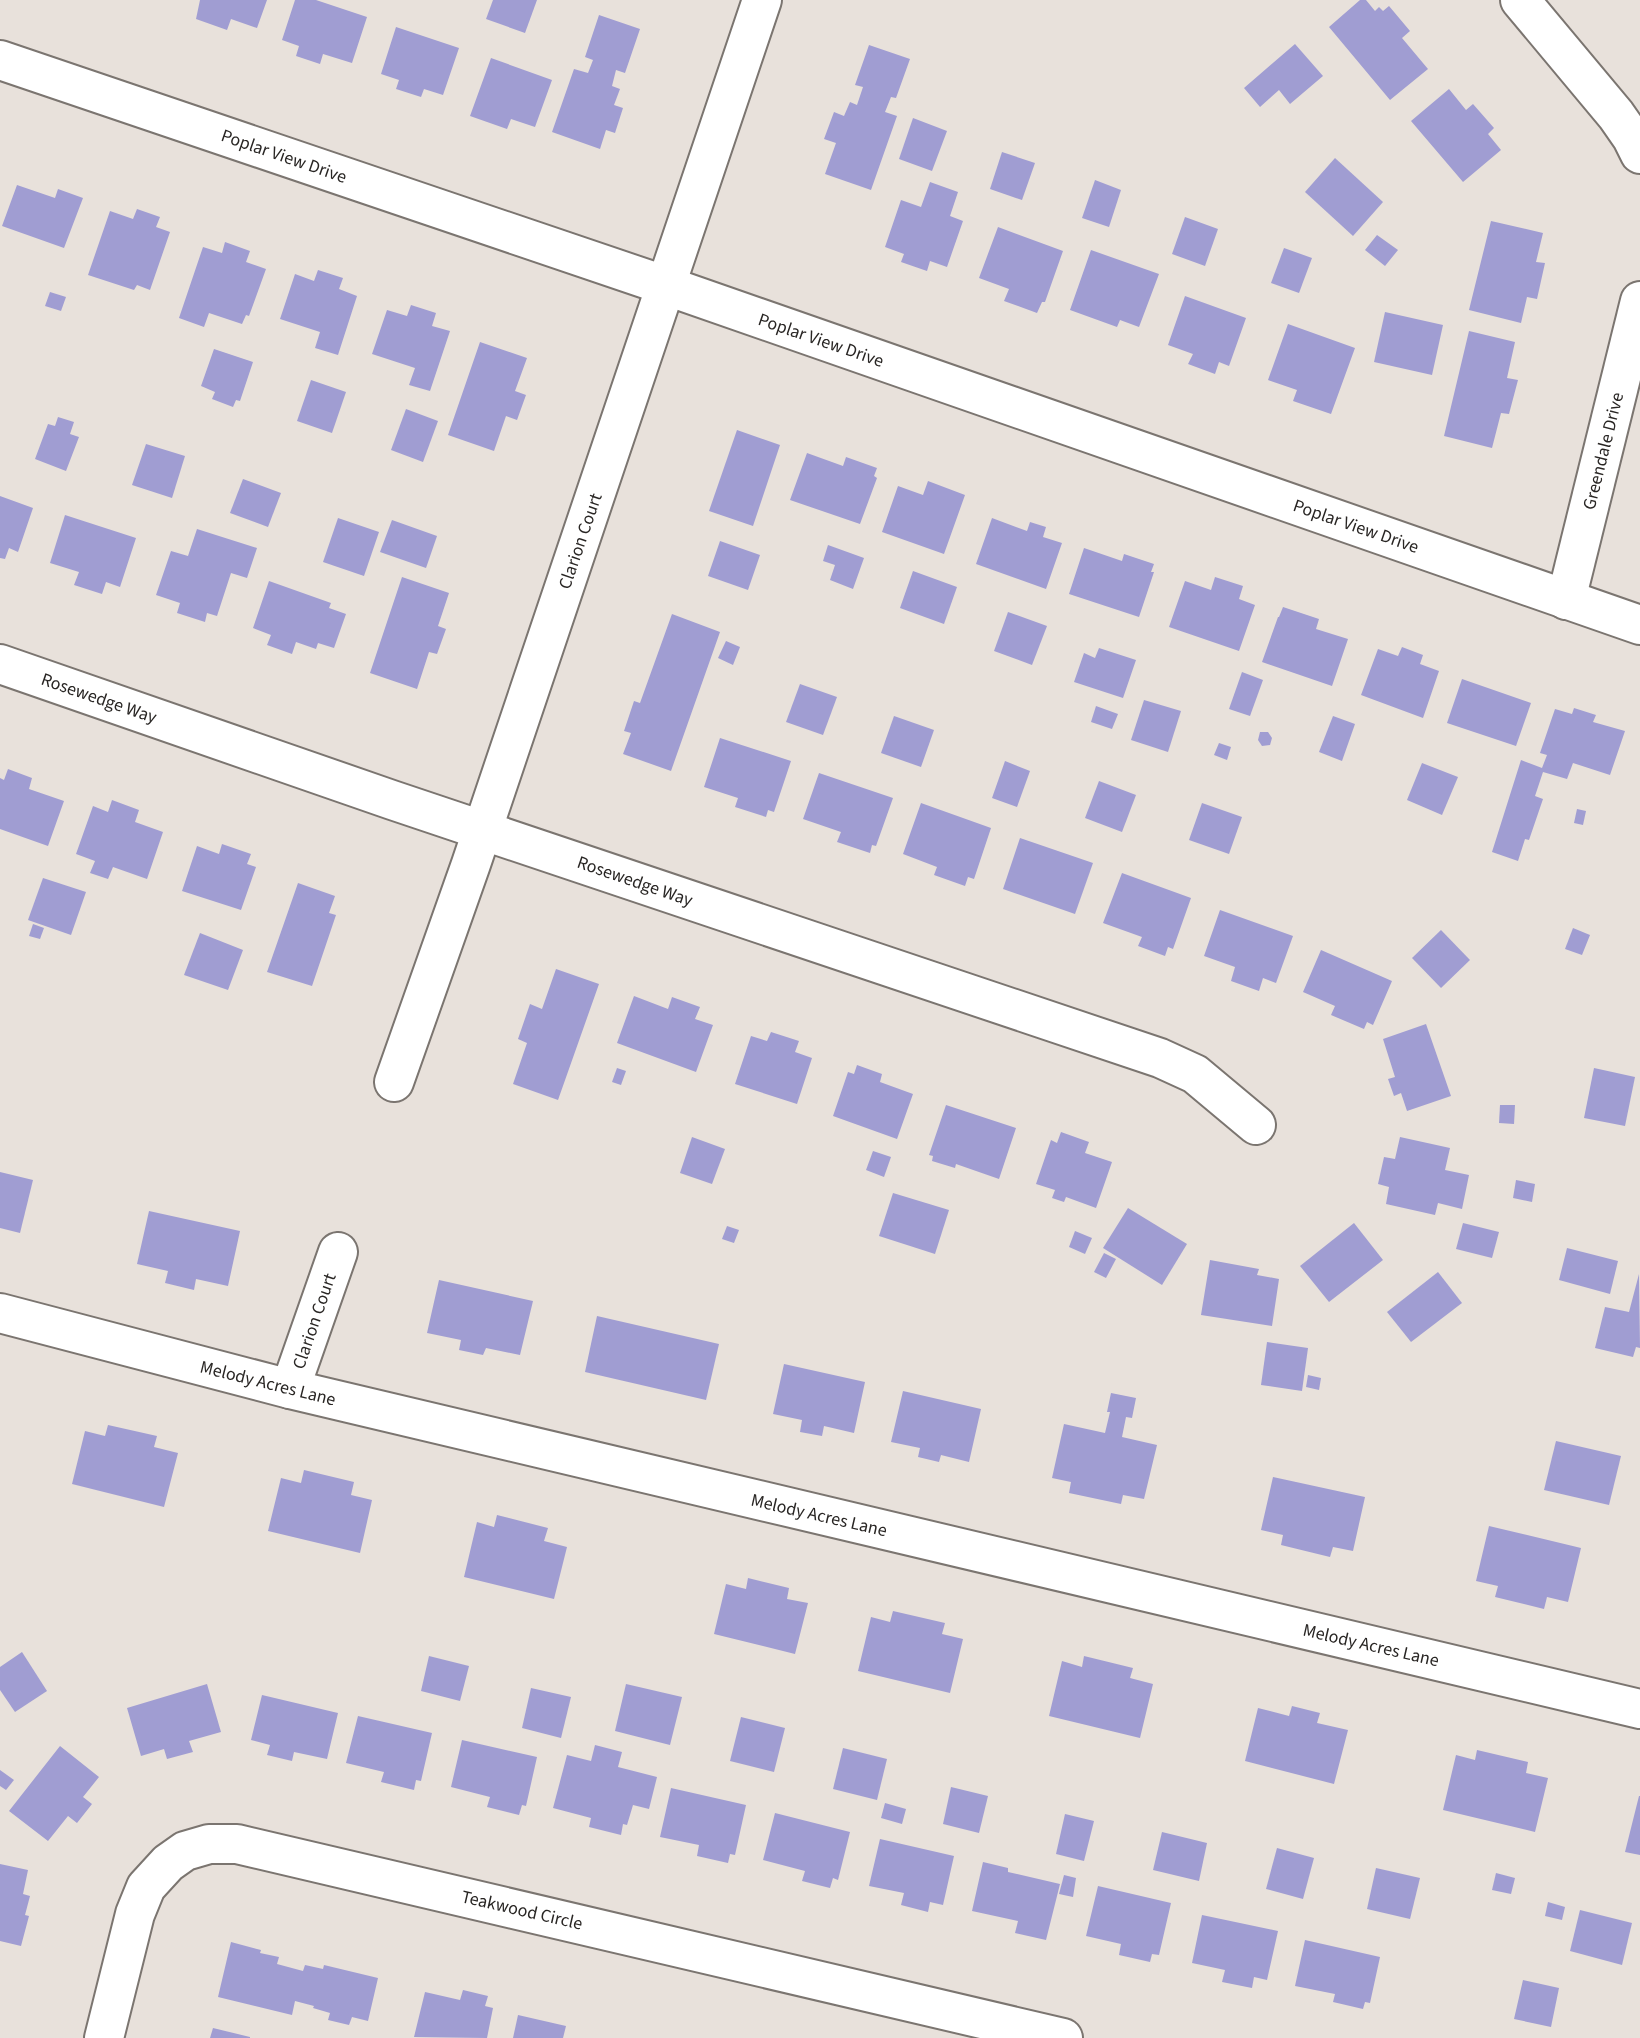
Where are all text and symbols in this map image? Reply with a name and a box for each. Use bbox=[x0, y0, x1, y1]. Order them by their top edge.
street label: Poplar View Drive bbox=[218, 123, 350, 190]
street label: Poplar View Drive bbox=[755, 307, 887, 374]
street label: Greendale Drive bbox=[1577, 390, 1630, 512]
street label: Clarion Court bbox=[552, 490, 609, 593]
street label: Poplar View Drive bbox=[1290, 493, 1422, 560]
street label: Rosewedge Way bbox=[38, 667, 161, 730]
street label: Rosewedge Way bbox=[574, 850, 697, 913]
street label: Clarion Court bbox=[286, 1270, 343, 1373]
street label: Melody Acres Lane bbox=[197, 1355, 338, 1412]
street label: Melody Acres Lane bbox=[748, 1488, 890, 1543]
street label: Melody Acres Lane bbox=[1300, 1618, 1442, 1673]
street label: Teakwood Circle bbox=[459, 1884, 585, 1937]

